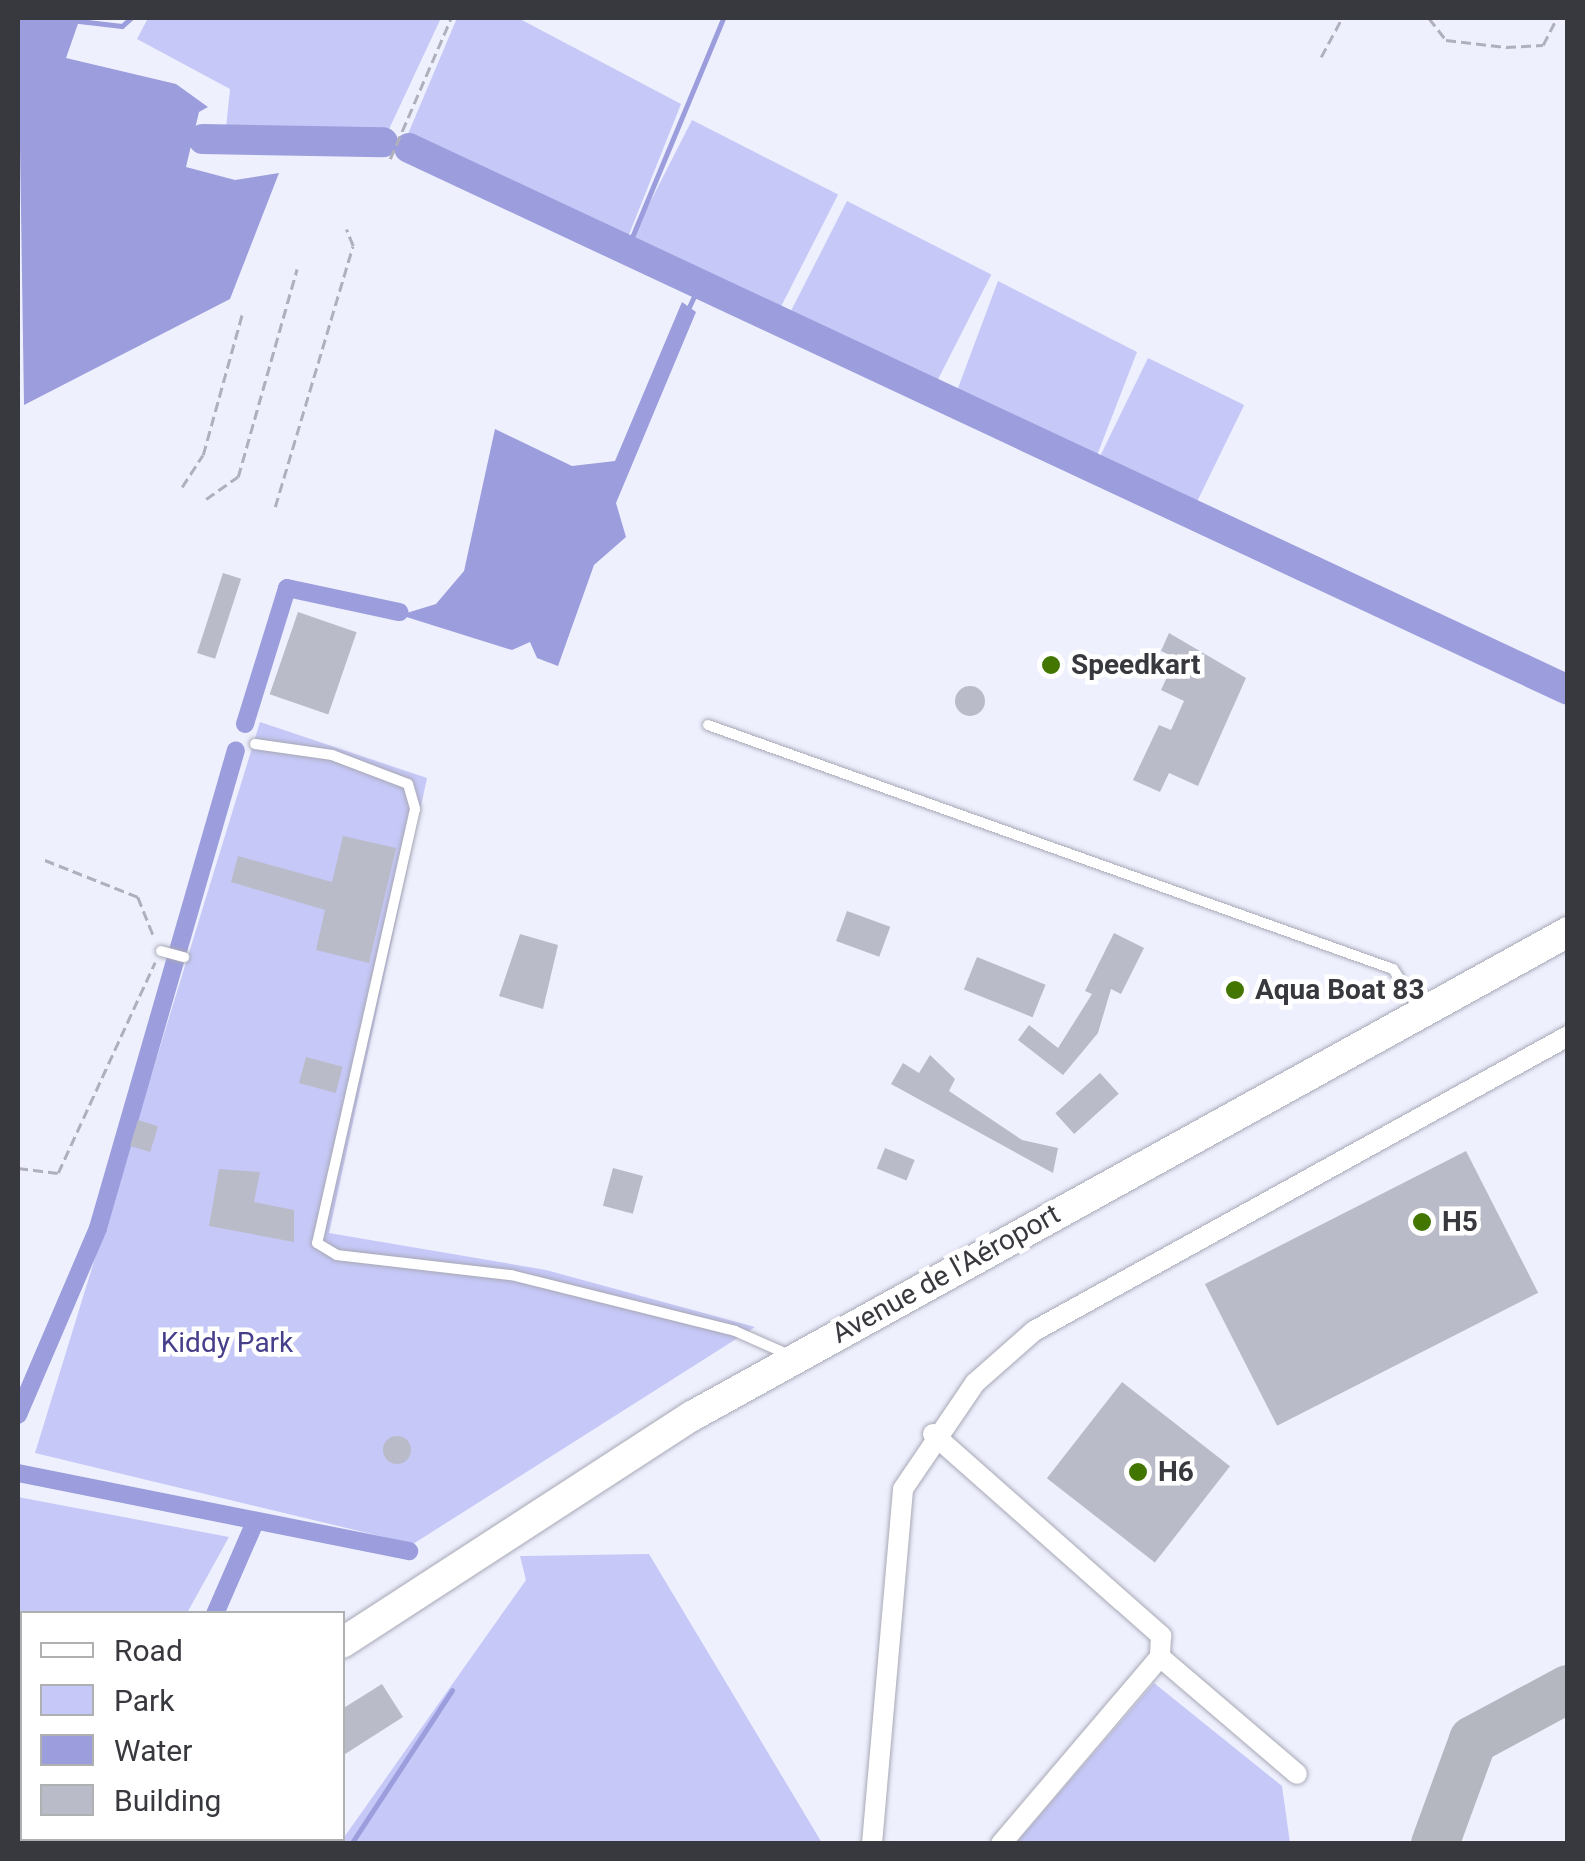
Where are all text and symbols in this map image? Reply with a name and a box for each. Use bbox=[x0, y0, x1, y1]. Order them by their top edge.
place label: Speedkart bbox=[1071, 648, 1200, 682]
marker: Speedkart bbox=[1040, 654, 1062, 676]
place label: Aqua Boat 83 bbox=[1255, 973, 1424, 1007]
marker: Aqua Boat 83 bbox=[1224, 979, 1246, 1001]
street label: Avenue de l'Aéroport bbox=[826, 1197, 1066, 1351]
place label: H5 bbox=[1442, 1205, 1478, 1239]
marker: H5 bbox=[1411, 1211, 1433, 1233]
park label: Kiddy Park bbox=[161, 1326, 293, 1360]
place label: H6 bbox=[1158, 1455, 1194, 1489]
marker: H6 bbox=[1127, 1461, 1149, 1483]
legend bbox=[20, 1611, 345, 1841]
text: Road bbox=[114, 1633, 183, 1668]
text: Park bbox=[114, 1683, 174, 1718]
text: Water bbox=[114, 1733, 192, 1768]
text: Building bbox=[114, 1783, 221, 1818]

